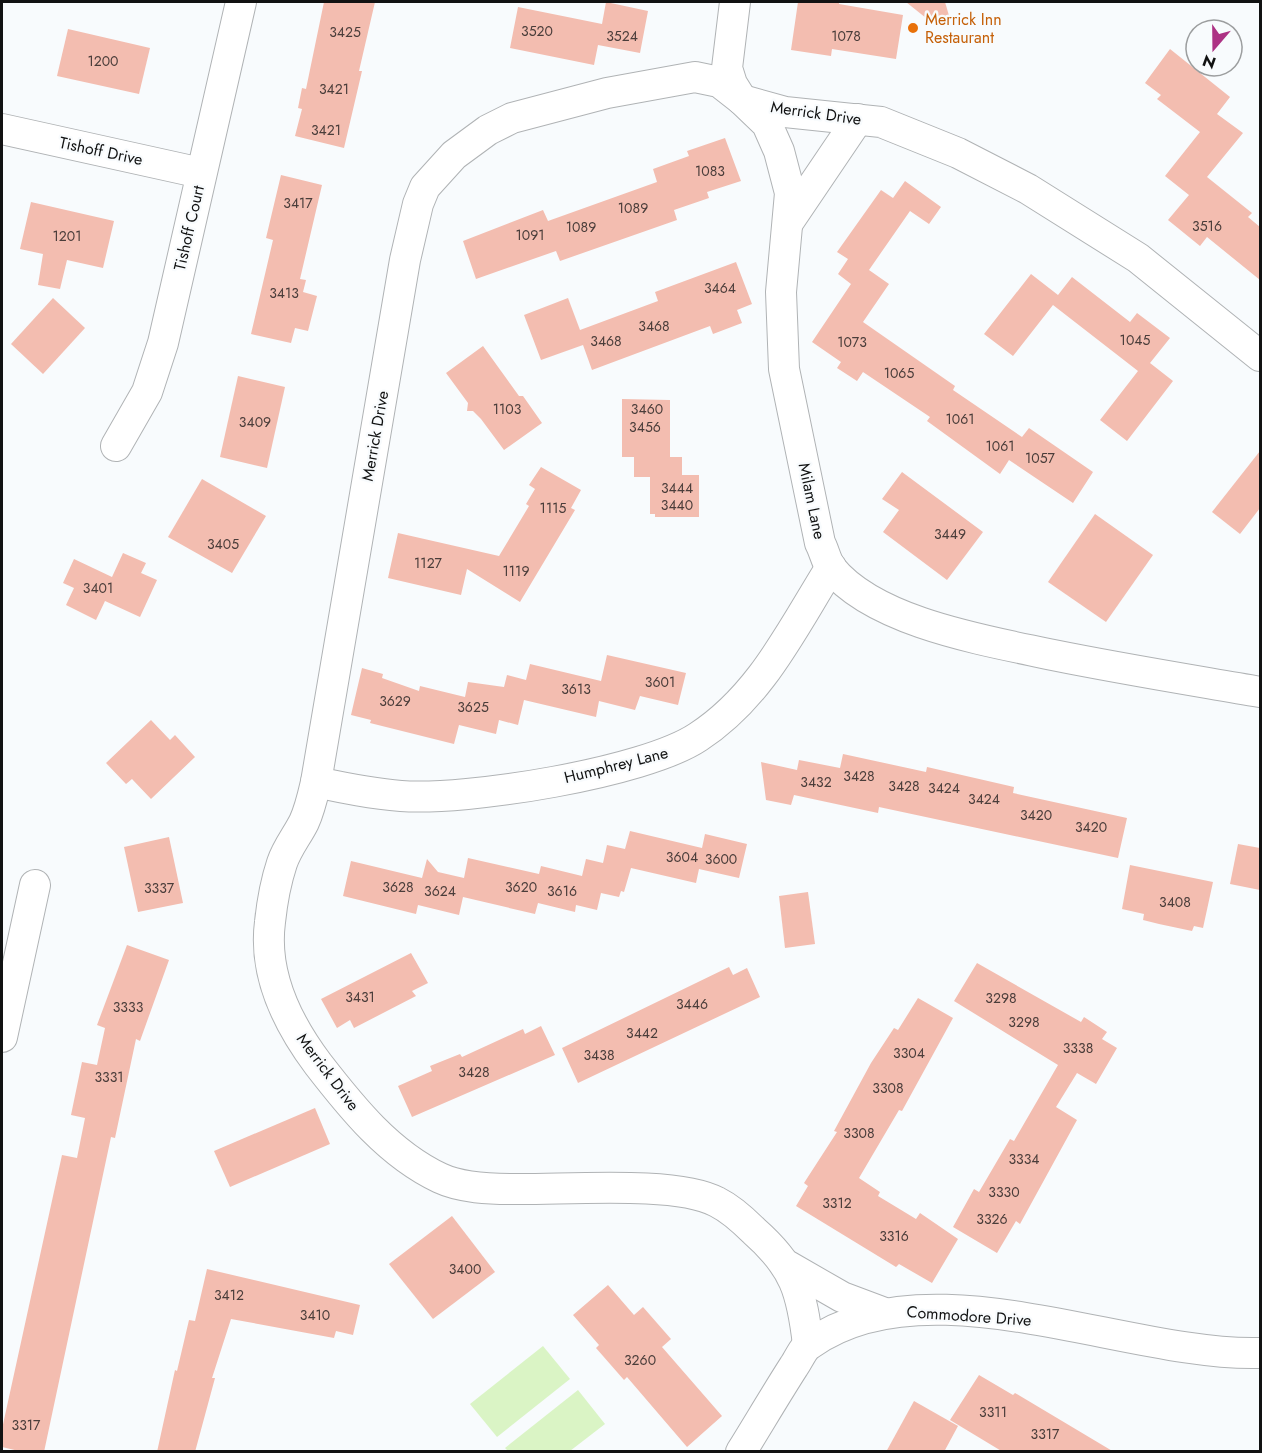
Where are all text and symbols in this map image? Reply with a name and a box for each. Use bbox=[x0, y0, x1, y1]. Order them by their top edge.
place label: Merrick Inn Restaurant bbox=[925, 8, 1002, 49]
north arrow bbox=[1184, 18, 1244, 78]
house number: 3520 bbox=[521, 21, 553, 41]
marker: Merrick Inn Restaurant bbox=[906, 21, 920, 35]
house number: 3425 bbox=[329, 22, 361, 42]
house number: 3524 bbox=[606, 26, 638, 46]
house number: 1078 bbox=[831, 26, 861, 46]
text: N bbox=[1199, 49, 1219, 75]
house number: 1200 bbox=[87, 51, 119, 71]
house number: 3421 bbox=[319, 79, 349, 99]
street label: Merrick Drive bbox=[769, 95, 863, 131]
house number: 3421 bbox=[311, 120, 341, 140]
street label: Tishoff Drive bbox=[57, 131, 145, 171]
house number: 1083 bbox=[695, 161, 725, 181]
street label: Tishoff Court bbox=[168, 183, 210, 273]
house number: 3417 bbox=[283, 193, 313, 213]
house number: 1089 bbox=[618, 198, 648, 218]
house number: 3516 bbox=[1192, 216, 1222, 236]
house number: 1089 bbox=[566, 217, 596, 237]
house number: 1091 bbox=[515, 225, 545, 245]
house number: 1201 bbox=[53, 226, 81, 246]
house number: 3464 bbox=[704, 278, 736, 298]
house number: 3413 bbox=[269, 283, 299, 303]
house number: 3468 bbox=[638, 316, 670, 336]
house number: 1045 bbox=[1120, 330, 1150, 350]
house number: 3468 bbox=[590, 331, 622, 351]
house number: 1073 bbox=[837, 332, 867, 352]
house number: 1065 bbox=[884, 363, 914, 383]
street label: Merrick Drive bbox=[356, 389, 394, 483]
house number: 1103 bbox=[493, 399, 522, 419]
house number: 3460 bbox=[631, 399, 663, 419]
house number: 1061 bbox=[945, 409, 975, 429]
house number: 3409 bbox=[239, 412, 271, 432]
house number: 3456 bbox=[629, 417, 661, 437]
house number: 1061 bbox=[985, 436, 1015, 456]
house number: 1057 bbox=[1025, 448, 1056, 468]
street label: Milam Lane bbox=[793, 461, 831, 541]
house number: 3444 bbox=[661, 478, 693, 498]
house number: 3440 bbox=[661, 495, 693, 515]
house number: 1115 bbox=[540, 498, 567, 518]
house number: 3449 bbox=[934, 524, 966, 544]
house number: 3405 bbox=[207, 534, 239, 554]
house number: 1127 bbox=[414, 553, 443, 573]
house number: 1119 bbox=[503, 561, 529, 581]
house number: 3401 bbox=[83, 578, 113, 598]
house number: 3601 bbox=[645, 672, 675, 692]
house number: 3613 bbox=[561, 679, 591, 699]
house number: 3629 bbox=[379, 691, 411, 711]
house number: 3625 bbox=[457, 697, 489, 717]
street label: Humphrey Lane bbox=[562, 741, 670, 789]
house number: 3428 bbox=[843, 766, 875, 786]
house number: 3432 bbox=[800, 772, 832, 792]
house number: 3428 bbox=[888, 776, 920, 796]
house number: 3424 bbox=[928, 778, 960, 798]
house number: 3424 bbox=[968, 789, 1000, 809]
house number: 3420 bbox=[1020, 805, 1052, 825]
house number: 3420 bbox=[1075, 817, 1107, 837]
house number: 3604 bbox=[666, 847, 698, 867]
house number: 3600 bbox=[705, 849, 737, 869]
house number: 3628 bbox=[382, 877, 414, 897]
house number: 3620 bbox=[505, 877, 537, 897]
house number: 3337 bbox=[144, 878, 175, 898]
house number: 3624 bbox=[424, 881, 456, 901]
house number: 3616 bbox=[547, 881, 577, 901]
house number: 3408 bbox=[1159, 892, 1191, 912]
house number: 3431 bbox=[345, 987, 375, 1007]
house number: 3298 bbox=[985, 988, 1017, 1008]
house number: 3446 bbox=[676, 994, 708, 1014]
house number: 3333 bbox=[113, 997, 144, 1017]
house number: 3298 bbox=[1008, 1012, 1040, 1032]
house number: 3442 bbox=[626, 1023, 658, 1043]
street label: Merrick Drive bbox=[291, 1029, 365, 1115]
house number: 3338 bbox=[1063, 1038, 1093, 1058]
house number: 3304 bbox=[893, 1043, 925, 1063]
house number: 3438 bbox=[583, 1045, 615, 1065]
house number: 3428 bbox=[458, 1062, 490, 1082]
house number: 3331 bbox=[94, 1067, 124, 1087]
house number: 3308 bbox=[872, 1078, 904, 1098]
house number: 3308 bbox=[843, 1123, 875, 1143]
house number: 3334 bbox=[1008, 1149, 1040, 1169]
house number: 3330 bbox=[988, 1182, 1020, 1202]
house number: 3312 bbox=[822, 1193, 852, 1213]
house number: 3326 bbox=[976, 1209, 1008, 1229]
house number: 3316 bbox=[879, 1226, 909, 1246]
house number: 3400 bbox=[449, 1259, 481, 1279]
house number: 3412 bbox=[214, 1285, 244, 1305]
street label: Commodore Drive bbox=[906, 1300, 1032, 1332]
house number: 3410 bbox=[300, 1305, 330, 1325]
house number: 3260 bbox=[624, 1350, 656, 1370]
house number: 3311 bbox=[979, 1402, 1007, 1422]
house number: 3317 bbox=[12, 1415, 41, 1435]
house number: 3317 bbox=[1031, 1424, 1060, 1444]

